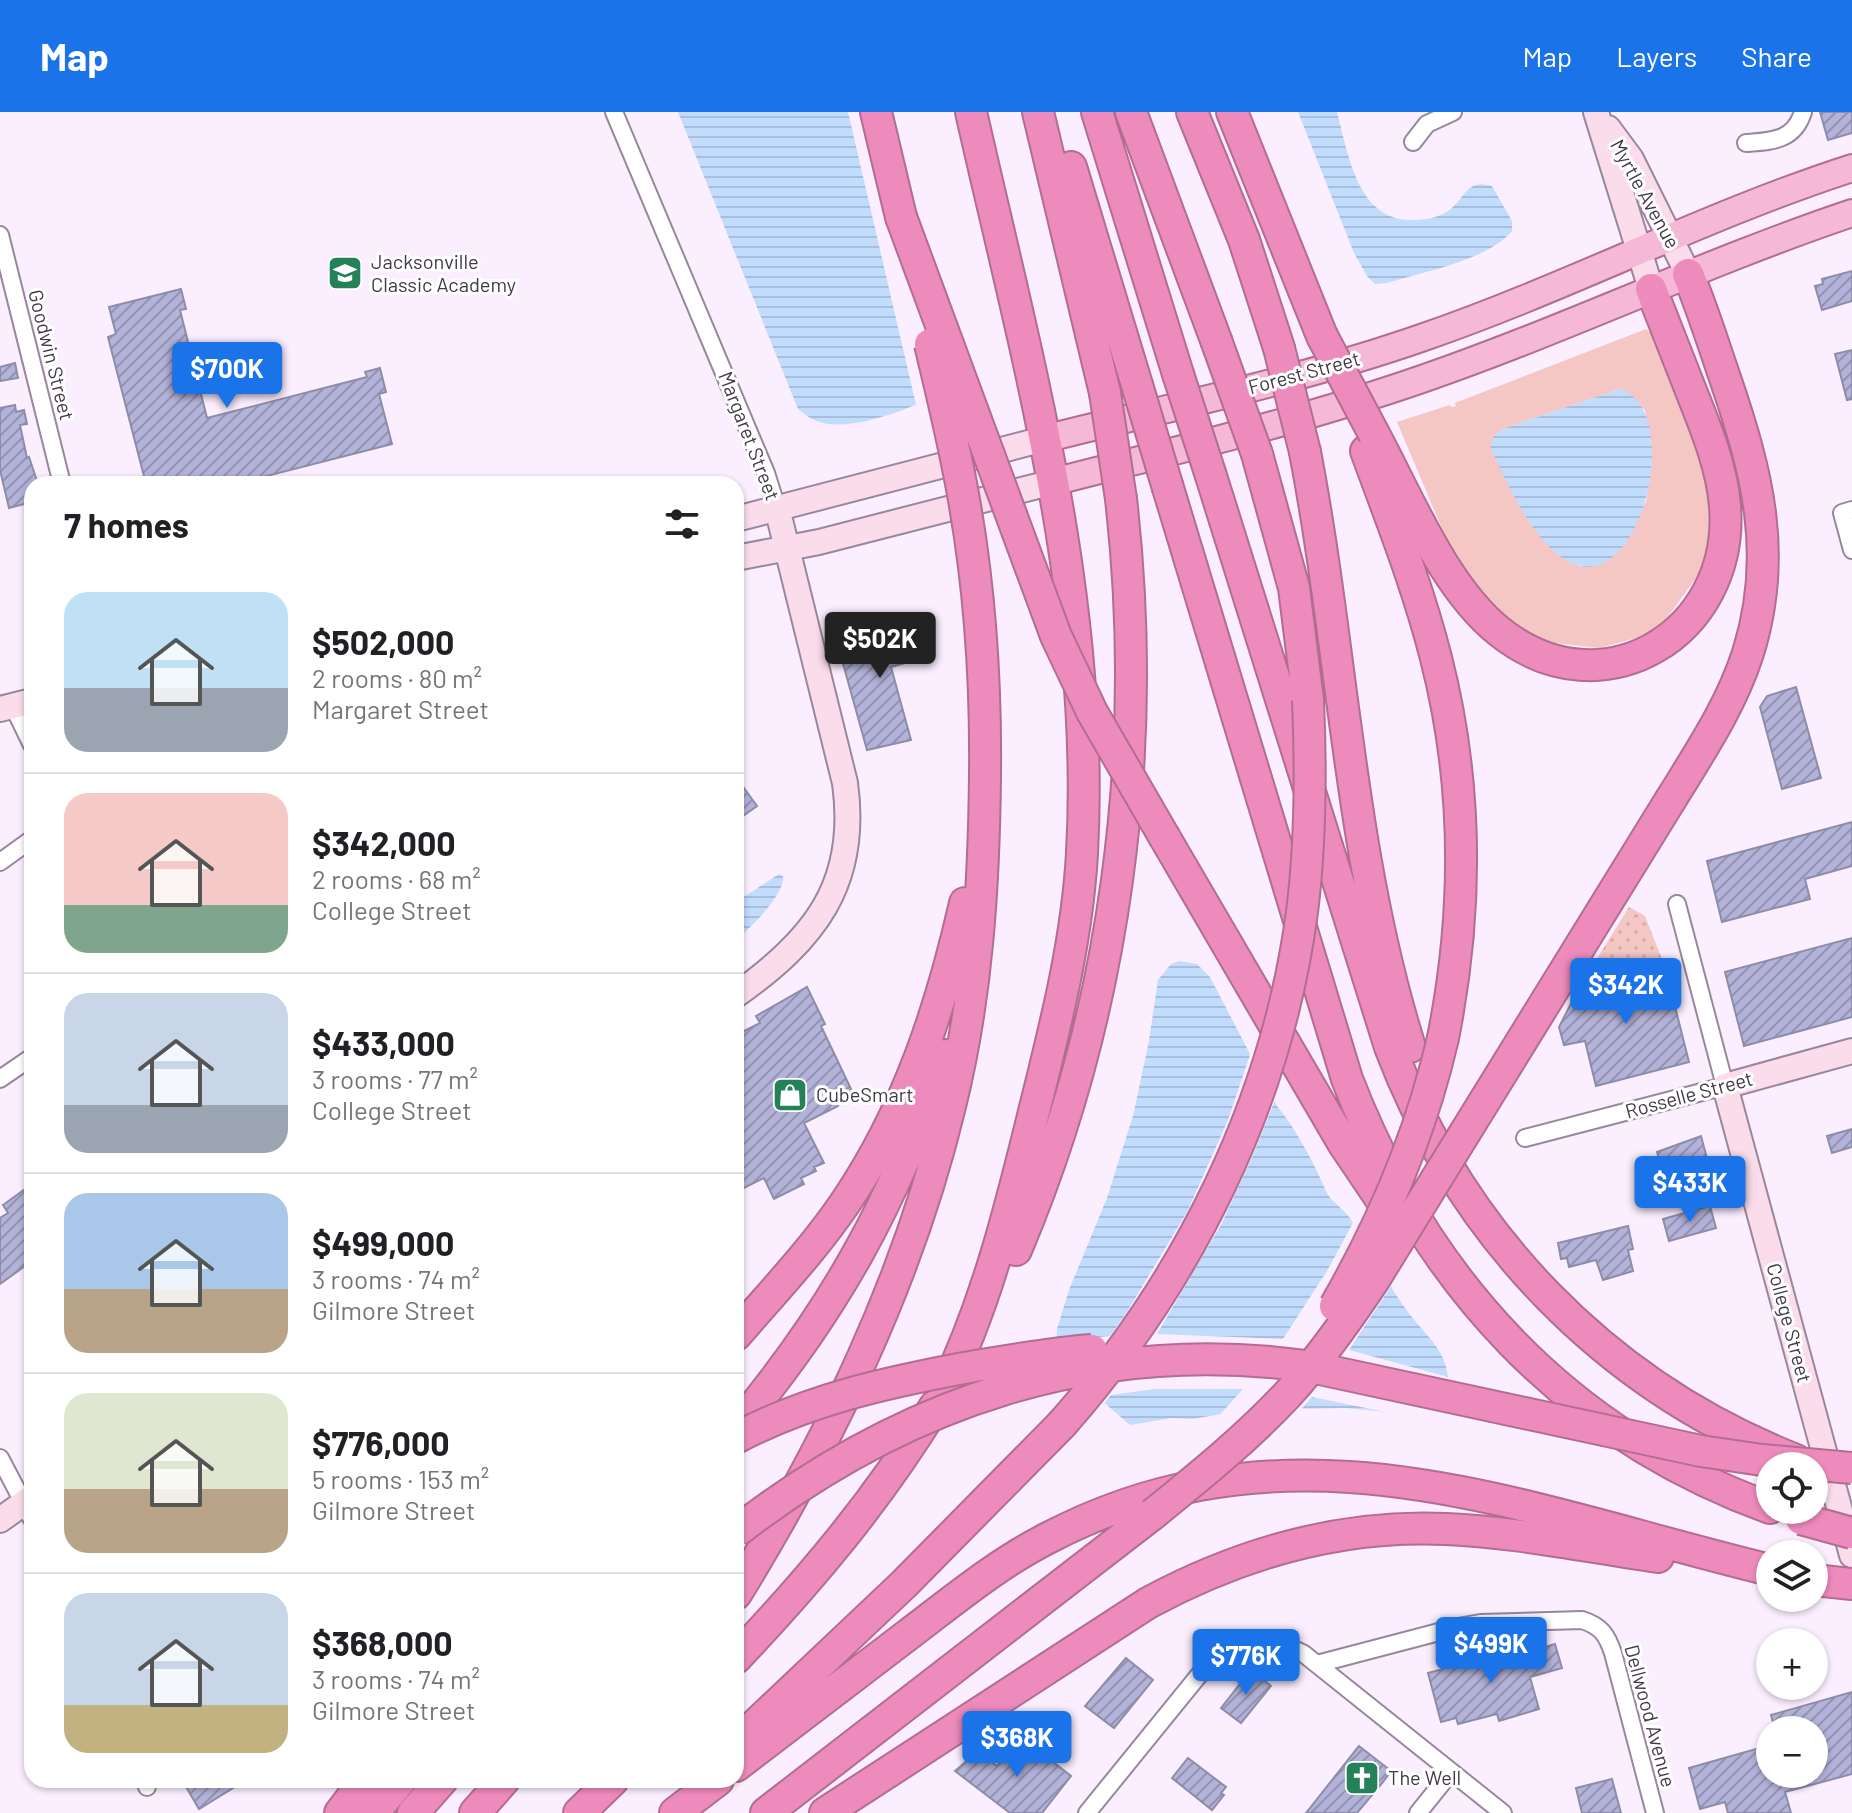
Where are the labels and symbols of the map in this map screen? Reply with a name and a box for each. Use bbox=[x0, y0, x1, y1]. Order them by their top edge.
street label: Myrtle Avenue bbox=[1606, 135, 1686, 252]
place label: Jacksonville Classic Academy bbox=[371, 249, 516, 296]
school or university icon: Jacksonville Classic Academy bbox=[326, 254, 364, 292]
street label: Goodwin Street bbox=[24, 287, 80, 423]
pin: $700K bbox=[171, 342, 283, 410]
street label: Forest Street bbox=[1245, 346, 1362, 398]
street label: Margaret Street bbox=[714, 368, 786, 503]
pin: $502K bbox=[824, 612, 936, 680]
pin: $342K bbox=[1570, 958, 1682, 1026]
street label: Rosselle Street bbox=[1622, 1065, 1755, 1123]
shop icon: CubeSmart bbox=[771, 1076, 809, 1114]
place label: CubeSmart bbox=[816, 1082, 914, 1106]
pin: $433K bbox=[1634, 1156, 1746, 1224]
street label: College Street bbox=[1762, 1260, 1817, 1385]
pin: $499K bbox=[1435, 1617, 1547, 1685]
pin: $776K bbox=[1190, 1629, 1302, 1697]
street label: Dellwood Avenue bbox=[1620, 1642, 1682, 1790]
pin: $368K bbox=[961, 1711, 1073, 1779]
church icon: The Well bbox=[1343, 1759, 1381, 1797]
place label: The Well bbox=[1388, 1765, 1461, 1789]

